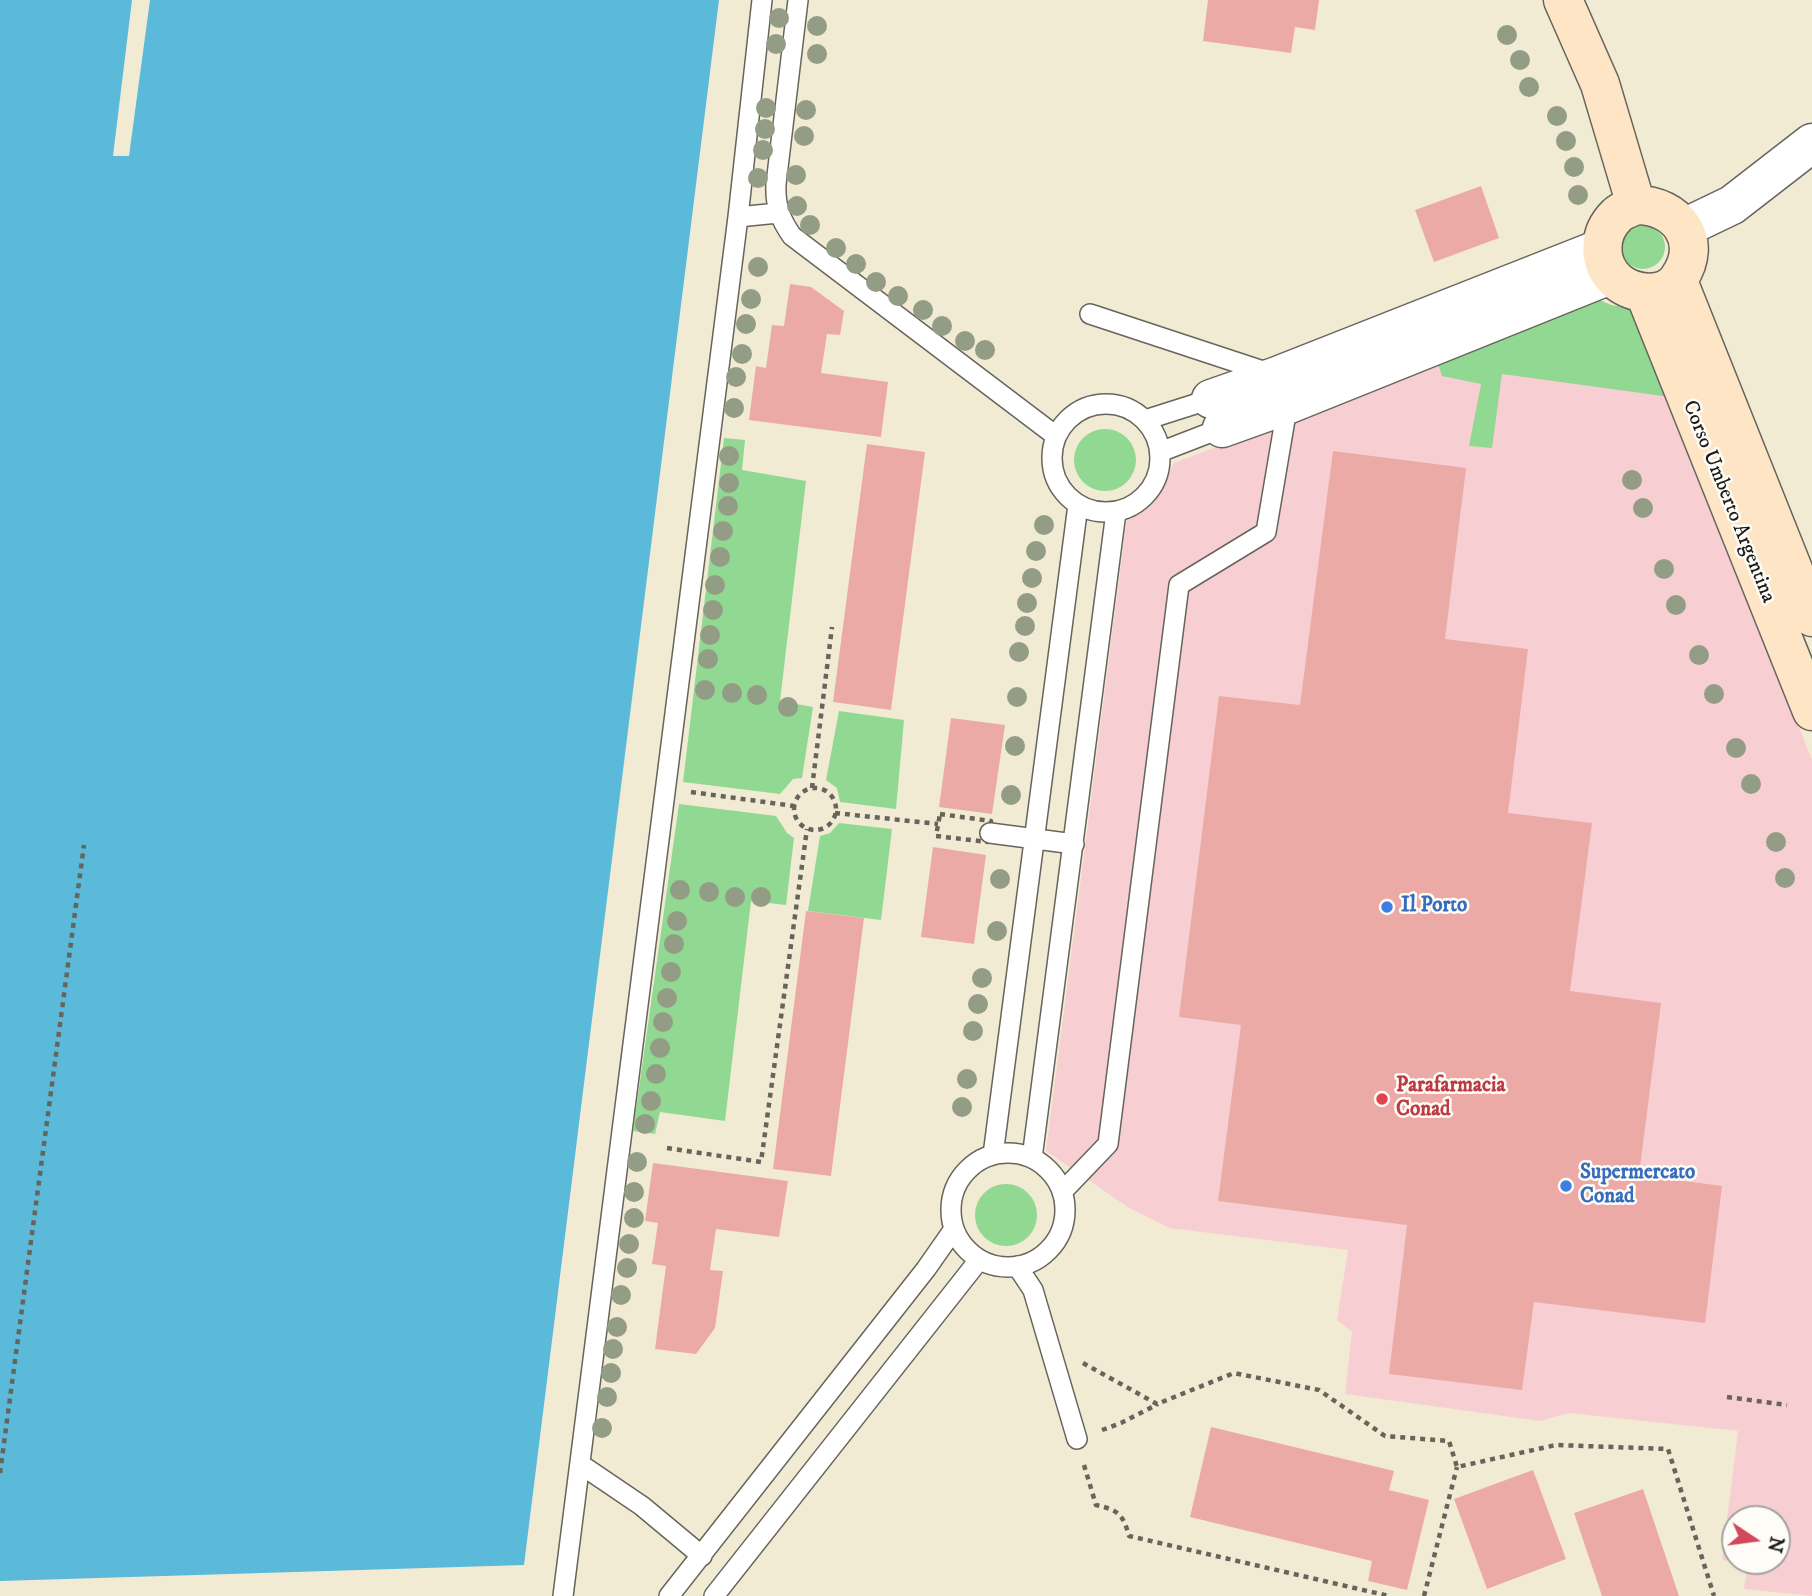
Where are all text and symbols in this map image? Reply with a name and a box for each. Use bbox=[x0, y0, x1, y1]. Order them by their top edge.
street label: Corso Umberto Argentina bbox=[1676, 397, 1780, 607]
place label: Il Porto bbox=[1401, 894, 1467, 920]
marker: Il Porto bbox=[1379, 899, 1395, 915]
place label: Parafarmacia Conad bbox=[1396, 1074, 1505, 1124]
marker: Parafarmacia Conad bbox=[1374, 1091, 1390, 1107]
place label: Supermercato Conad bbox=[1580, 1161, 1695, 1211]
marker: Supermercato Conad bbox=[1558, 1178, 1574, 1194]
north arrow bbox=[1721, 1505, 1791, 1575]
text: N bbox=[1762, 1534, 1788, 1555]

